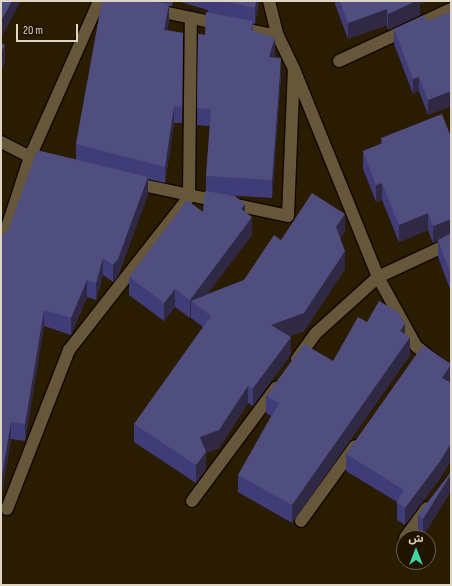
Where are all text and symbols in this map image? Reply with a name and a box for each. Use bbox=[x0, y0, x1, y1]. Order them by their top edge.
scale bar bbox=[18, 16, 80, 42]
text: 20 m bbox=[23, 23, 43, 38]
north arrow bbox=[396, 530, 436, 570]
text: ش bbox=[408, 532, 424, 545]

